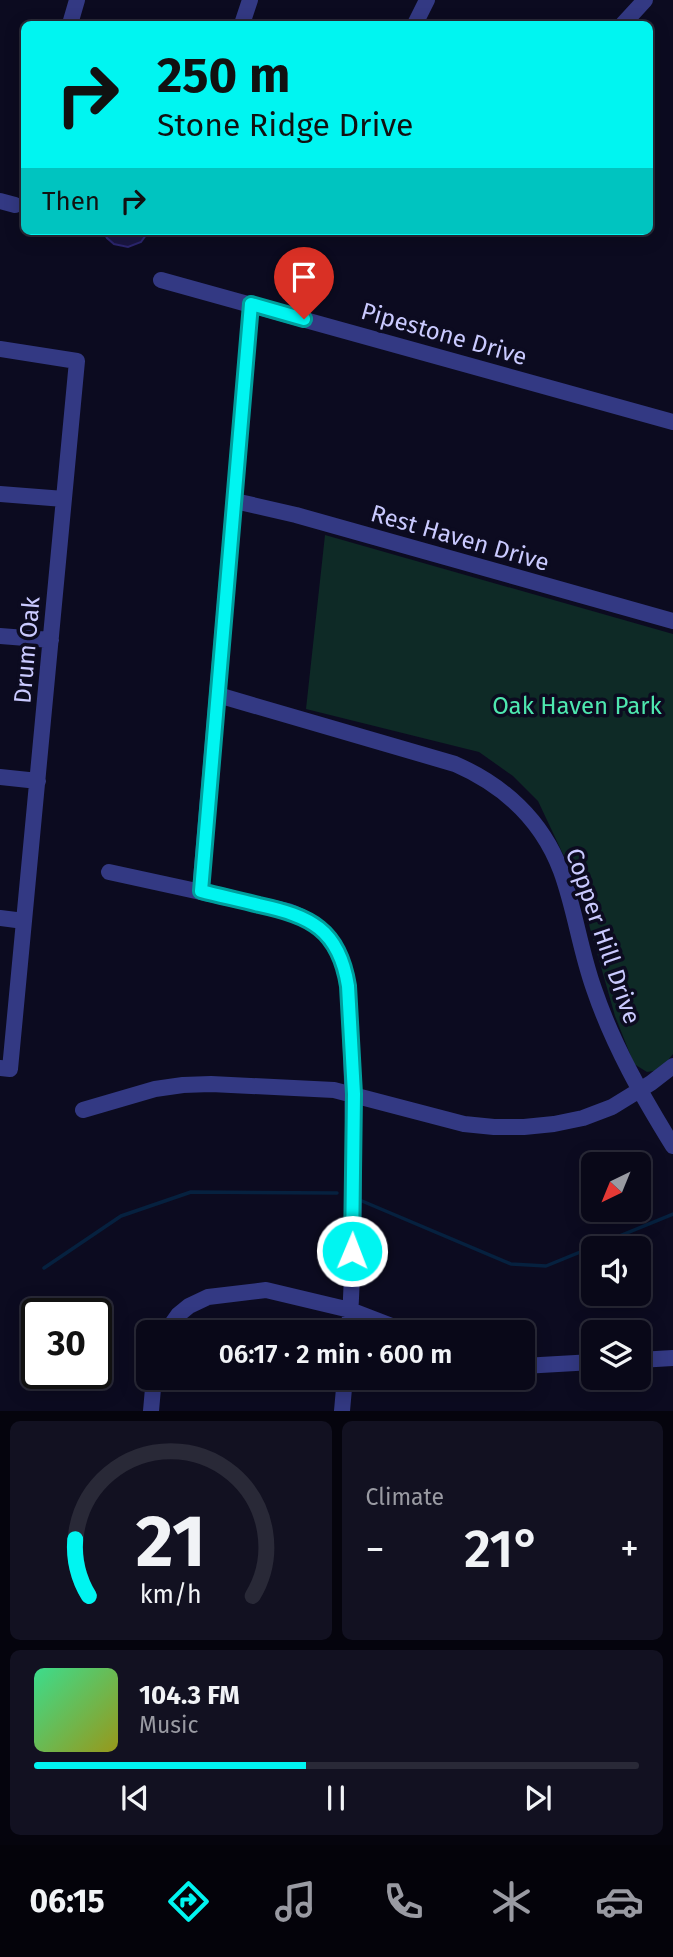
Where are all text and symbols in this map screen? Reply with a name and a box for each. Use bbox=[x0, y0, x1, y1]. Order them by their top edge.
text: 250 m bbox=[157, 46, 290, 105]
icon: right bbox=[42, 49, 133, 140]
text: Stone Ridge Drive bbox=[157, 106, 413, 144]
icon: right bbox=[114, 182, 152, 220]
text: Then bbox=[42, 186, 100, 217]
pin bbox=[274, 247, 334, 319]
icon: arrive bbox=[285, 258, 323, 296]
street label: Pipestone Drive bbox=[358, 297, 530, 371]
street label: Rest Haven Drive bbox=[368, 499, 552, 577]
street label: Drum Oak bbox=[8, 595, 46, 705]
park label: Oak Haven Park bbox=[492, 692, 662, 720]
street label: Copper Hill Drive bbox=[560, 844, 646, 1028]
north arrow bbox=[581, 1152, 651, 1222]
map controls bbox=[581, 1152, 651, 1390]
position arrow bbox=[315, 1214, 389, 1288]
button: sound bbox=[581, 1236, 651, 1306]
speed limit sign: 30 bbox=[21, 1298, 112, 1389]
button: layers bbox=[581, 1320, 651, 1390]
text: 06:17 · 2 min · 600 m bbox=[219, 1339, 452, 1370]
text: Climate bbox=[366, 1483, 444, 1511]
text: 21 bbox=[136, 1499, 206, 1586]
text: 21° bbox=[464, 1518, 540, 1581]
text: − bbox=[366, 1526, 385, 1572]
text: + bbox=[620, 1526, 639, 1572]
text: km/h bbox=[140, 1580, 202, 1610]
text: 104.3 FM bbox=[139, 1680, 240, 1711]
text: Music bbox=[139, 1711, 199, 1739]
icon: previous bbox=[116, 1779, 154, 1817]
icon: pause bbox=[317, 1779, 355, 1817]
icon: next bbox=[519, 1779, 557, 1817]
icon: directions bbox=[164, 1877, 213, 1926]
icon: music bbox=[271, 1877, 320, 1926]
icon: phone bbox=[379, 1877, 428, 1926]
icon: climate bbox=[487, 1877, 536, 1926]
icon: car bbox=[595, 1877, 644, 1926]
text: 06:15 bbox=[29, 1882, 105, 1920]

